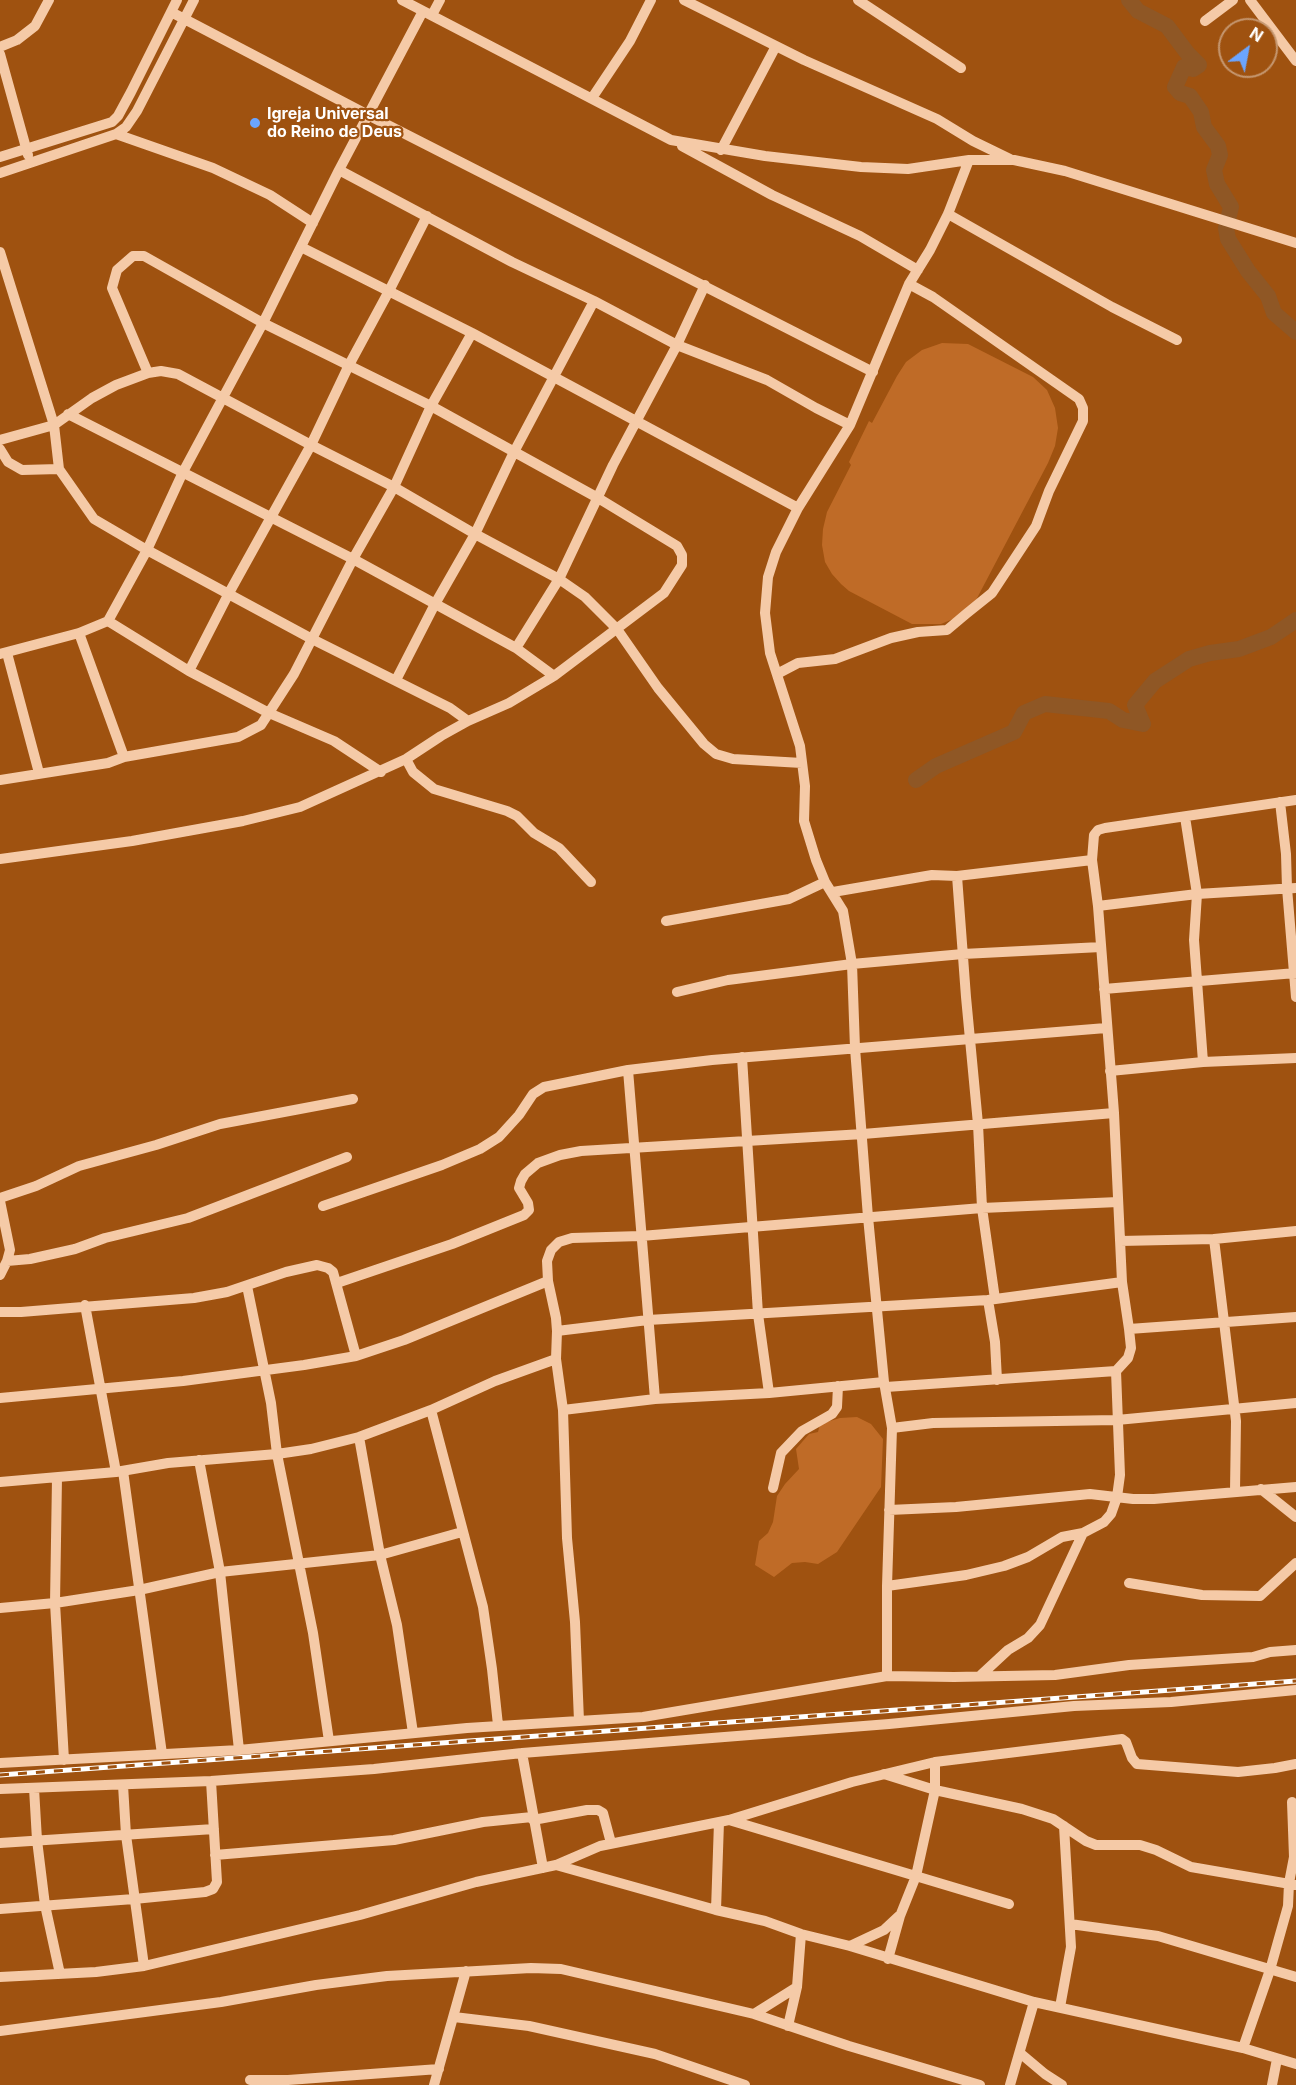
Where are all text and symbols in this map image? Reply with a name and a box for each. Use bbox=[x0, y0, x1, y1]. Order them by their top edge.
north arrow bbox=[1218, 18, 1278, 78]
text: N bbox=[1246, 23, 1267, 46]
place label: Igreja Universal do Reino de Deus bbox=[267, 104, 402, 142]
marker: Igreja Universal do Reino de Deus bbox=[248, 116, 262, 130]

